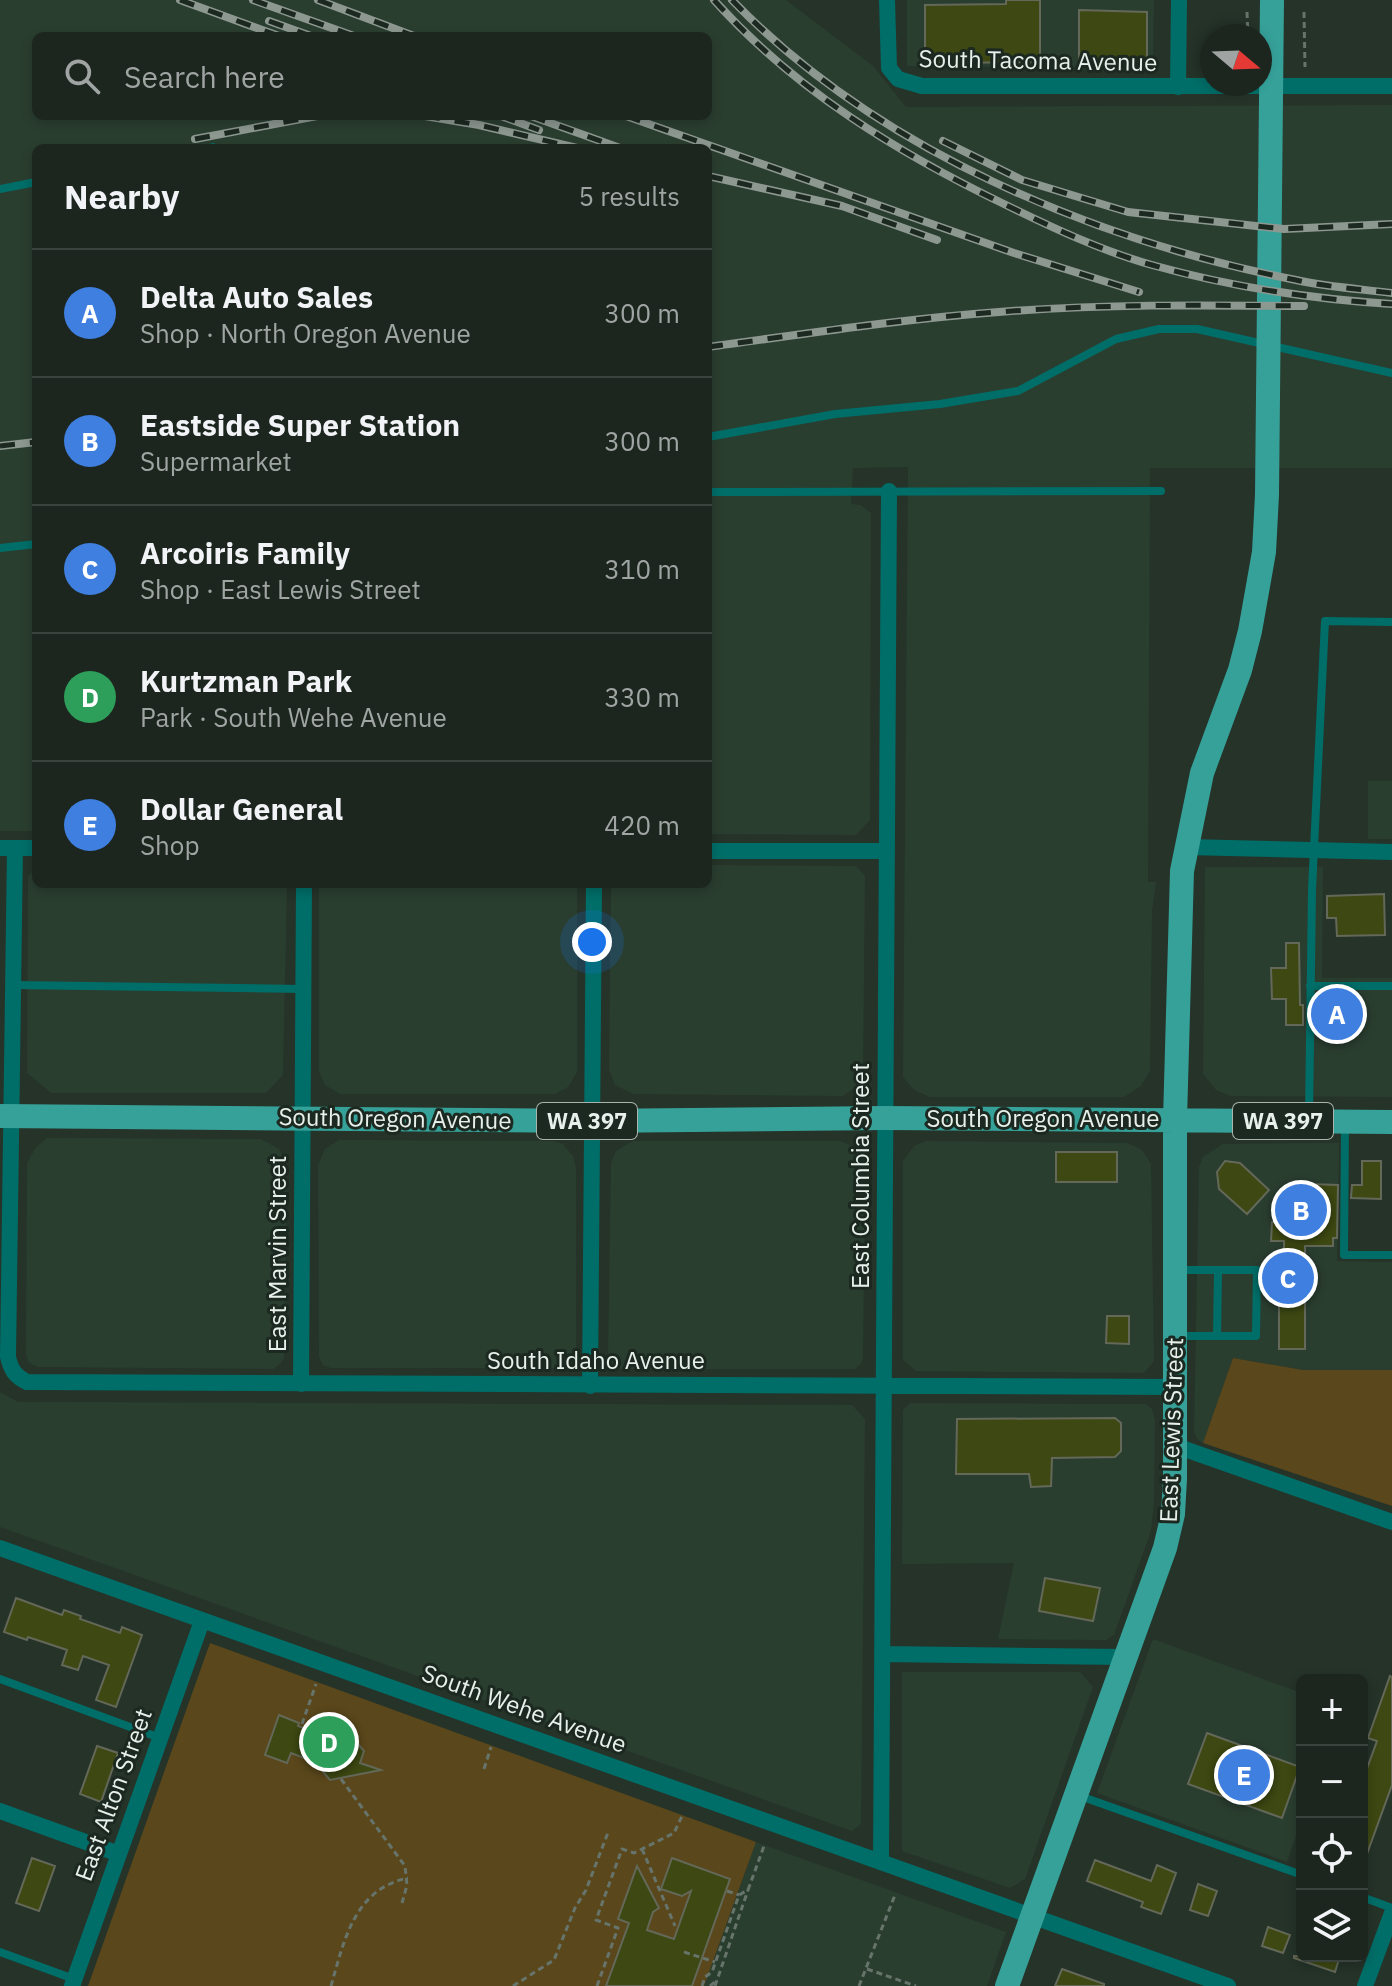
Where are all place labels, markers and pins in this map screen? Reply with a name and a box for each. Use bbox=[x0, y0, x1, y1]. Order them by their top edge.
pin: A bbox=[1311, 984, 1363, 1044]
pin: B bbox=[1275, 1180, 1327, 1240]
pin: C bbox=[1262, 1248, 1314, 1308]
pin: D bbox=[303, 1712, 355, 1772]
pin: E bbox=[1218, 1745, 1270, 1805]

